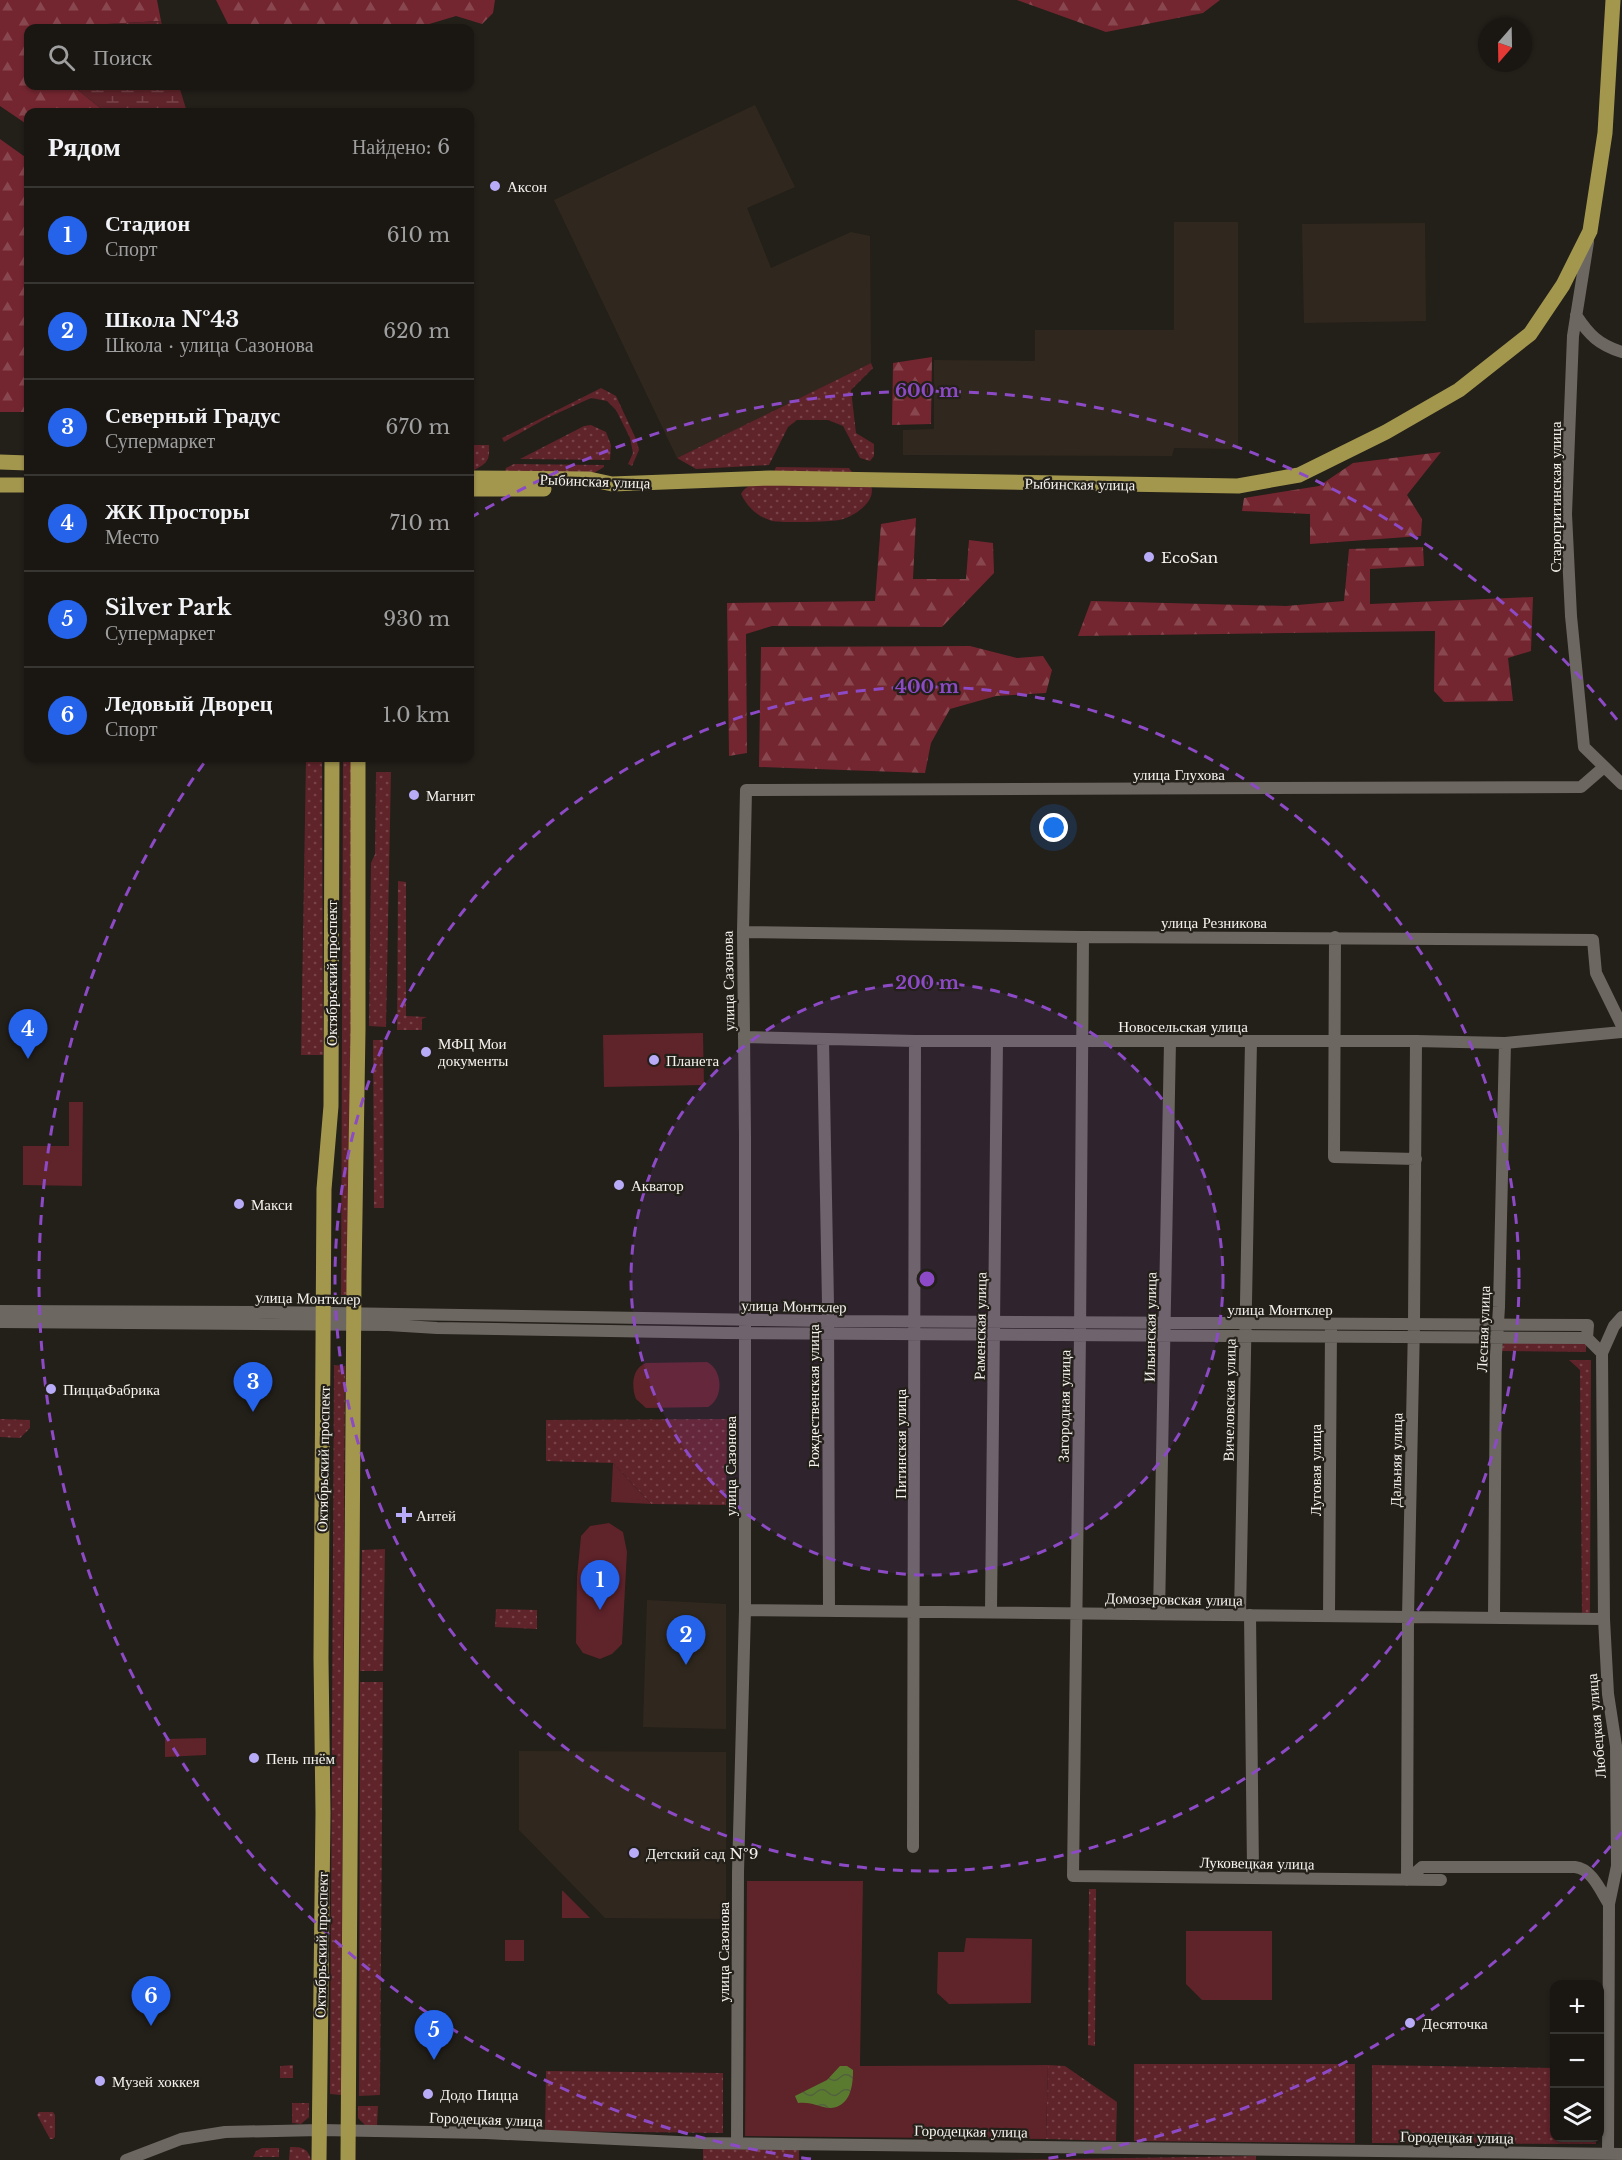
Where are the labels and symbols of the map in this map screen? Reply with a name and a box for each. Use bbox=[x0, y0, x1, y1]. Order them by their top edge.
north arrow bbox=[1478, 18, 1532, 72]
place label: Аксон bbox=[507, 177, 547, 196]
marker: Аксон bbox=[488, 179, 502, 193]
text: 600 m bbox=[895, 380, 959, 402]
street label: Старогритинская улица bbox=[1546, 421, 1565, 573]
street label: Рыбинская улица bbox=[539, 470, 651, 492]
street label: Рыбинская улица bbox=[1024, 474, 1136, 494]
place label: EcoSan bbox=[1161, 548, 1218, 567]
marker: EcoSan bbox=[1142, 550, 1156, 564]
text: 400 m bbox=[895, 676, 959, 698]
street label: улица Глухова bbox=[1133, 765, 1225, 784]
place label: Магнит bbox=[426, 786, 475, 805]
marker: Магнит bbox=[407, 788, 421, 802]
your location bbox=[1039, 813, 1068, 842]
street label: Октябрьский проспект bbox=[322, 900, 341, 1046]
street label: улица Резникова bbox=[1161, 913, 1267, 932]
street label: улица Сазонова bbox=[718, 930, 738, 1031]
text: 200 m bbox=[895, 972, 959, 994]
pin: 4 bbox=[9, 1010, 48, 1059]
street label: Новосельская улица bbox=[1118, 1017, 1248, 1036]
place label: МФЦ Мои документы bbox=[438, 1034, 508, 1070]
marker: МФЦ Мои документы bbox=[419, 1045, 433, 1059]
place label: Планета bbox=[666, 1051, 719, 1070]
marker: Планета bbox=[647, 1053, 661, 1067]
place label: Акватор bbox=[631, 1176, 684, 1195]
marker: Акватор bbox=[612, 1178, 626, 1192]
place label: Макси bbox=[251, 1195, 293, 1214]
marker: Макси bbox=[232, 1197, 246, 1211]
centre of rings bbox=[917, 1269, 937, 1289]
street label: Раменская улица bbox=[970, 1272, 990, 1380]
street label: Ильинская улица bbox=[1140, 1272, 1160, 1382]
street label: Лесная улица bbox=[1472, 1285, 1494, 1373]
street label: улица Монтклер bbox=[255, 1288, 361, 1308]
street label: улица Монтклер bbox=[741, 1296, 847, 1316]
street label: улица Монтклер bbox=[1227, 1300, 1333, 1319]
street label: Рождественская улица bbox=[804, 1324, 823, 1468]
street label: Вичеловская улица bbox=[1218, 1338, 1240, 1462]
street label: Загородная улица bbox=[1054, 1349, 1074, 1462]
pin: 3 bbox=[234, 1362, 272, 1412]
place label: ПиццаФабрика bbox=[63, 1380, 160, 1399]
marker: ПиццаФабрика bbox=[44, 1382, 58, 1396]
street label: Октябрьский проспект bbox=[312, 1385, 334, 1532]
street label: Питинская улица bbox=[891, 1389, 910, 1499]
street label: Дальняя улица bbox=[1386, 1412, 1406, 1507]
street label: улица Сазонова bbox=[721, 1415, 740, 1516]
street label: Луговая улица bbox=[1306, 1423, 1325, 1516]
place label: Антей bbox=[416, 1506, 456, 1525]
marker: Антей bbox=[397, 1508, 411, 1522]
pin: 1 bbox=[580, 1560, 620, 1610]
street label: Домозеровская улица bbox=[1105, 1588, 1243, 1610]
pin: 2 bbox=[666, 1616, 706, 1665]
street label: Любецкая улица bbox=[1582, 1672, 1610, 1779]
place label: Пень пнём bbox=[266, 1749, 335, 1768]
marker: Пень пнём bbox=[247, 1751, 261, 1765]
place label: Детский сад №9 bbox=[646, 1844, 758, 1863]
marker: Детский сад №9 bbox=[627, 1846, 641, 1860]
street label: Луковецкая улица bbox=[1199, 1852, 1315, 1874]
street label: Октябрьский проспект bbox=[310, 1871, 332, 2018]
street label: улица Сазонова bbox=[714, 1901, 733, 2002]
pin: 6 bbox=[132, 1976, 170, 2026]
pin: 5 bbox=[414, 2010, 454, 2060]
place label: Десяточка bbox=[1422, 2014, 1488, 2033]
marker: Десяточка bbox=[1403, 2016, 1417, 2030]
place label: Музей хоккея bbox=[112, 2072, 200, 2091]
marker: Музей хоккея bbox=[93, 2074, 107, 2088]
place label: Додо Пицца bbox=[440, 2085, 519, 2104]
marker: Додо Пицца bbox=[421, 2087, 435, 2101]
street label: Городецкая улица bbox=[429, 2108, 543, 2130]
street label: Городецкая улица bbox=[914, 2121, 1028, 2141]
street label: Городецкая улица bbox=[1400, 2127, 1514, 2147]

